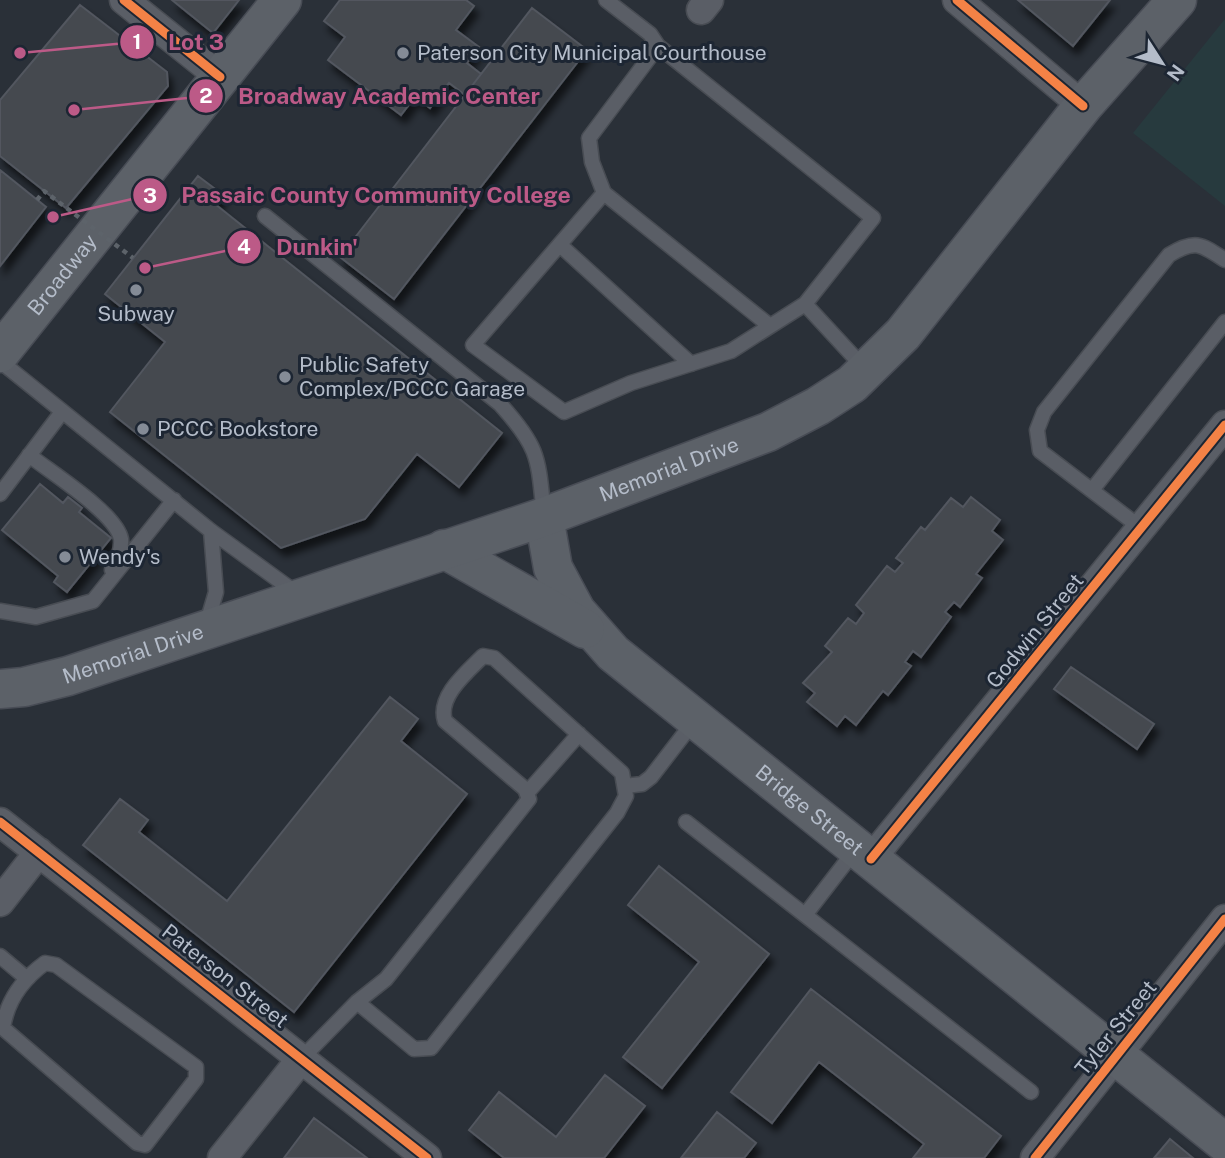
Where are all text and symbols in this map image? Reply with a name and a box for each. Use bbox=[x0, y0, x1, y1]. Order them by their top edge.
callout: Lot 3 bbox=[119, 20, 238, 64]
text: Lot 3 bbox=[168, 28, 224, 55]
north arrow bbox=[1127, 28, 1197, 98]
text: 1 bbox=[133, 29, 142, 54]
place label: Paterson City Municipal Courthouse bbox=[417, 40, 767, 65]
marker: Paterson City Municipal Courthouse bbox=[395, 45, 411, 61]
text: N bbox=[1162, 61, 1189, 85]
callout: Broadway Academic Center bbox=[188, 74, 554, 118]
text: Broadway Academic Center bbox=[238, 82, 540, 109]
text: 2 bbox=[199, 83, 213, 108]
callout: Passaic County Community College bbox=[132, 173, 585, 217]
text: Passaic County Community College bbox=[181, 181, 571, 208]
text: 3 bbox=[143, 183, 157, 208]
callout: Dunkin' bbox=[227, 225, 372, 269]
street label: Broadway bbox=[22, 229, 102, 320]
text: Dunkin' bbox=[276, 233, 358, 260]
text: 4 bbox=[237, 234, 251, 259]
marker: Subway bbox=[128, 282, 144, 298]
place label: Subway bbox=[97, 301, 175, 326]
place label: Public Safety Complex/PCCC Garage bbox=[299, 352, 525, 401]
marker: Public Safety Complex/PCCC Garage bbox=[277, 369, 293, 385]
place label: PCCC Bookstore bbox=[157, 416, 318, 441]
marker: PCCC Bookstore bbox=[135, 421, 151, 437]
street label: Memorial Drive bbox=[596, 431, 742, 507]
place label: Wendy's bbox=[79, 544, 160, 569]
marker: Wendy's bbox=[57, 549, 73, 565]
street label: Godwin Street bbox=[981, 568, 1088, 693]
street label: Memorial Drive bbox=[59, 619, 207, 689]
street label: Bridge Street bbox=[751, 759, 869, 860]
street label: Paterson Street bbox=[157, 919, 293, 1033]
street label: Tyler Street bbox=[1070, 975, 1162, 1080]

